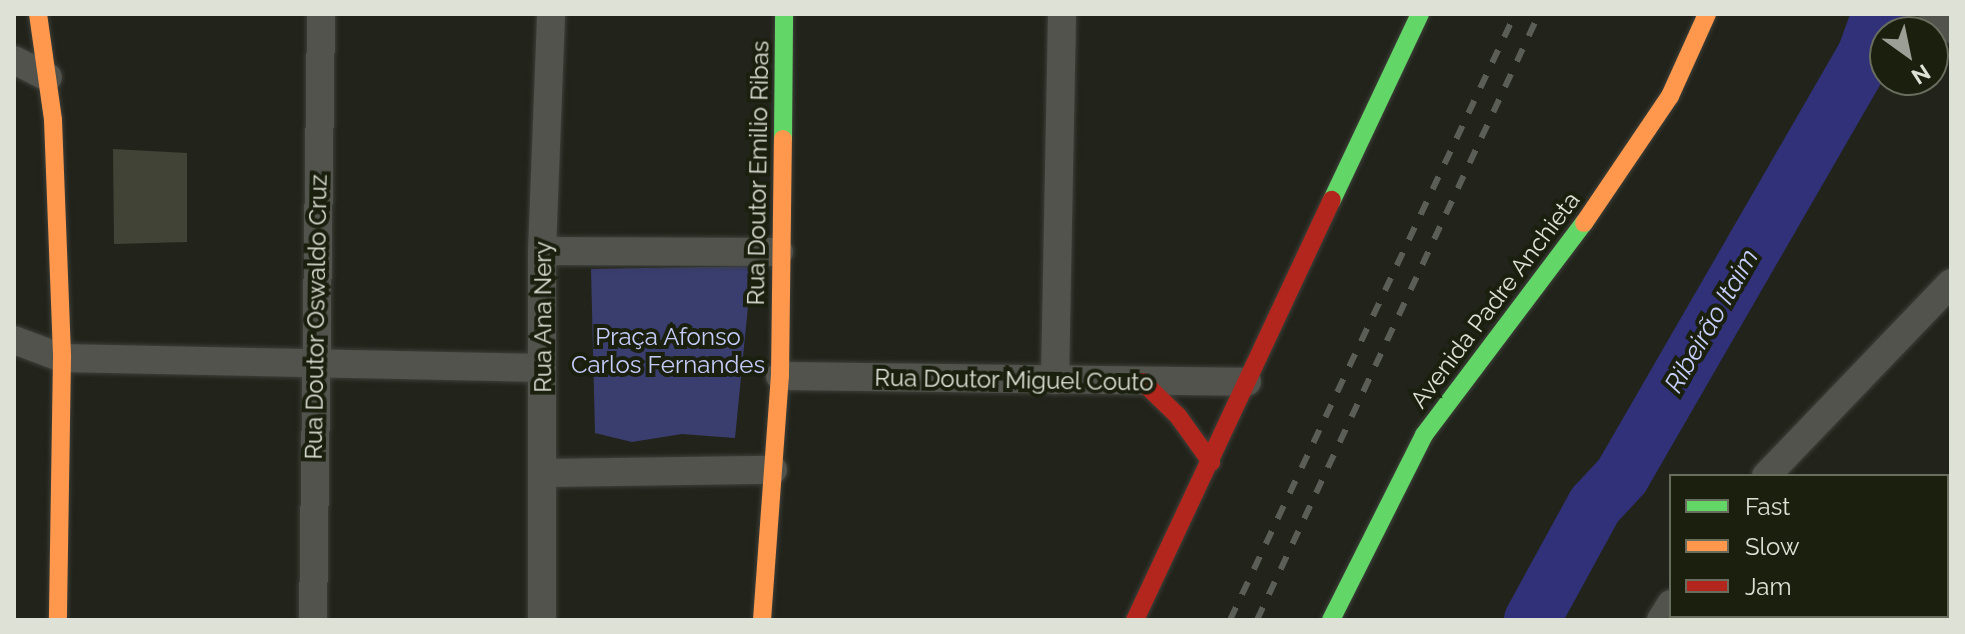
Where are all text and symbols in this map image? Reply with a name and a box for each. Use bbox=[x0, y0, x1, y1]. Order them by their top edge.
north arrow bbox=[1869, 16, 1949, 96]
street label: Rua Doutor Emilio Ribas bbox=[741, 40, 775, 306]
text: N bbox=[1907, 59, 1935, 90]
street label: Rua Doutor Oswaldo Cruz bbox=[299, 174, 333, 460]
street label: Avenida Padre Anchieta bbox=[1404, 186, 1586, 414]
street label: Rua Ana Nery bbox=[529, 241, 557, 393]
water label: Ribeirão Itaim bbox=[1658, 244, 1766, 398]
park label: Praça Afonso Carlos Fernandes bbox=[571, 323, 765, 379]
street label: Rua Doutor Miguel Couto bbox=[874, 363, 1154, 397]
legend bbox=[1669, 474, 1949, 618]
text: Fast bbox=[1745, 492, 1790, 521]
text: Slow bbox=[1745, 532, 1799, 561]
text: Jam bbox=[1745, 572, 1791, 601]

